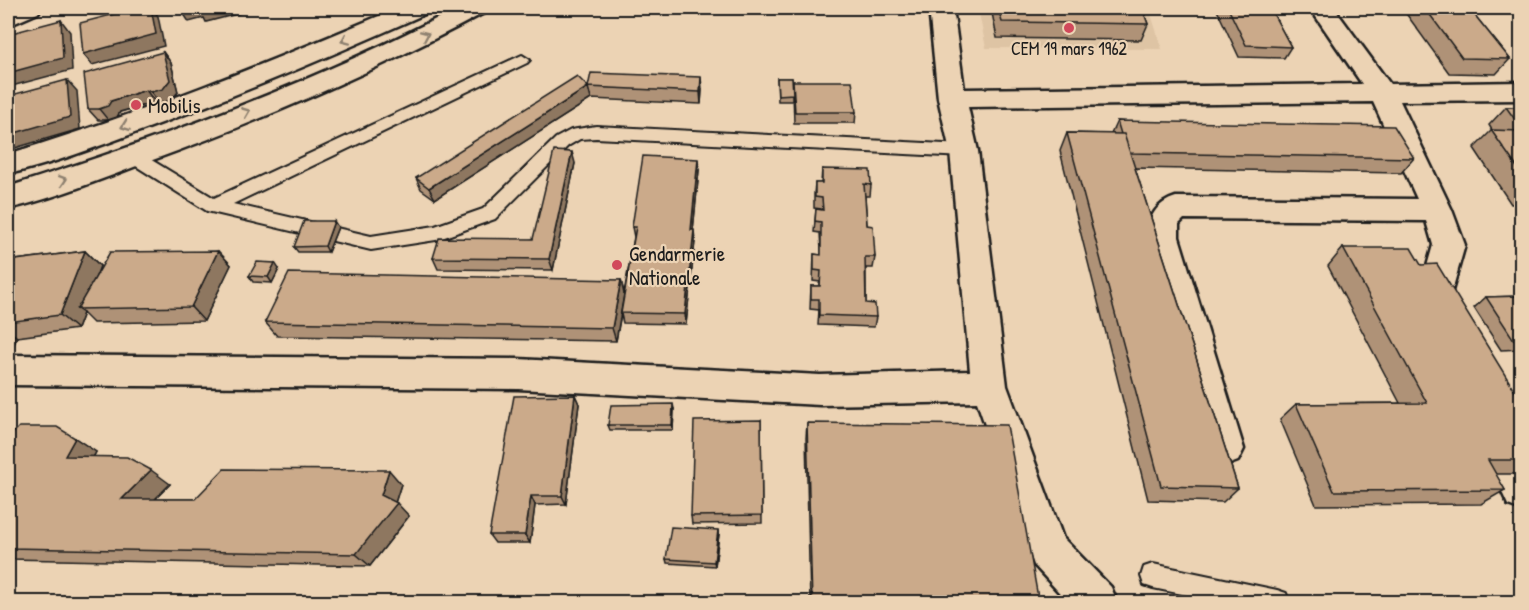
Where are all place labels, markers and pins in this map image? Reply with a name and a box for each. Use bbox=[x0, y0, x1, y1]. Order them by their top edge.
marker: CEM 19 mars 1962 bbox=[1062, 21, 1076, 35]
place label: CEM 19 mars 1962 bbox=[1011, 36, 1128, 61]
place label: Mobilis bbox=[148, 91, 201, 120]
marker: Mobilis bbox=[129, 98, 143, 112]
place label: Gendarmerie Nationale bbox=[629, 239, 725, 292]
marker: Gendarmerie Nationale bbox=[610, 258, 624, 272]

